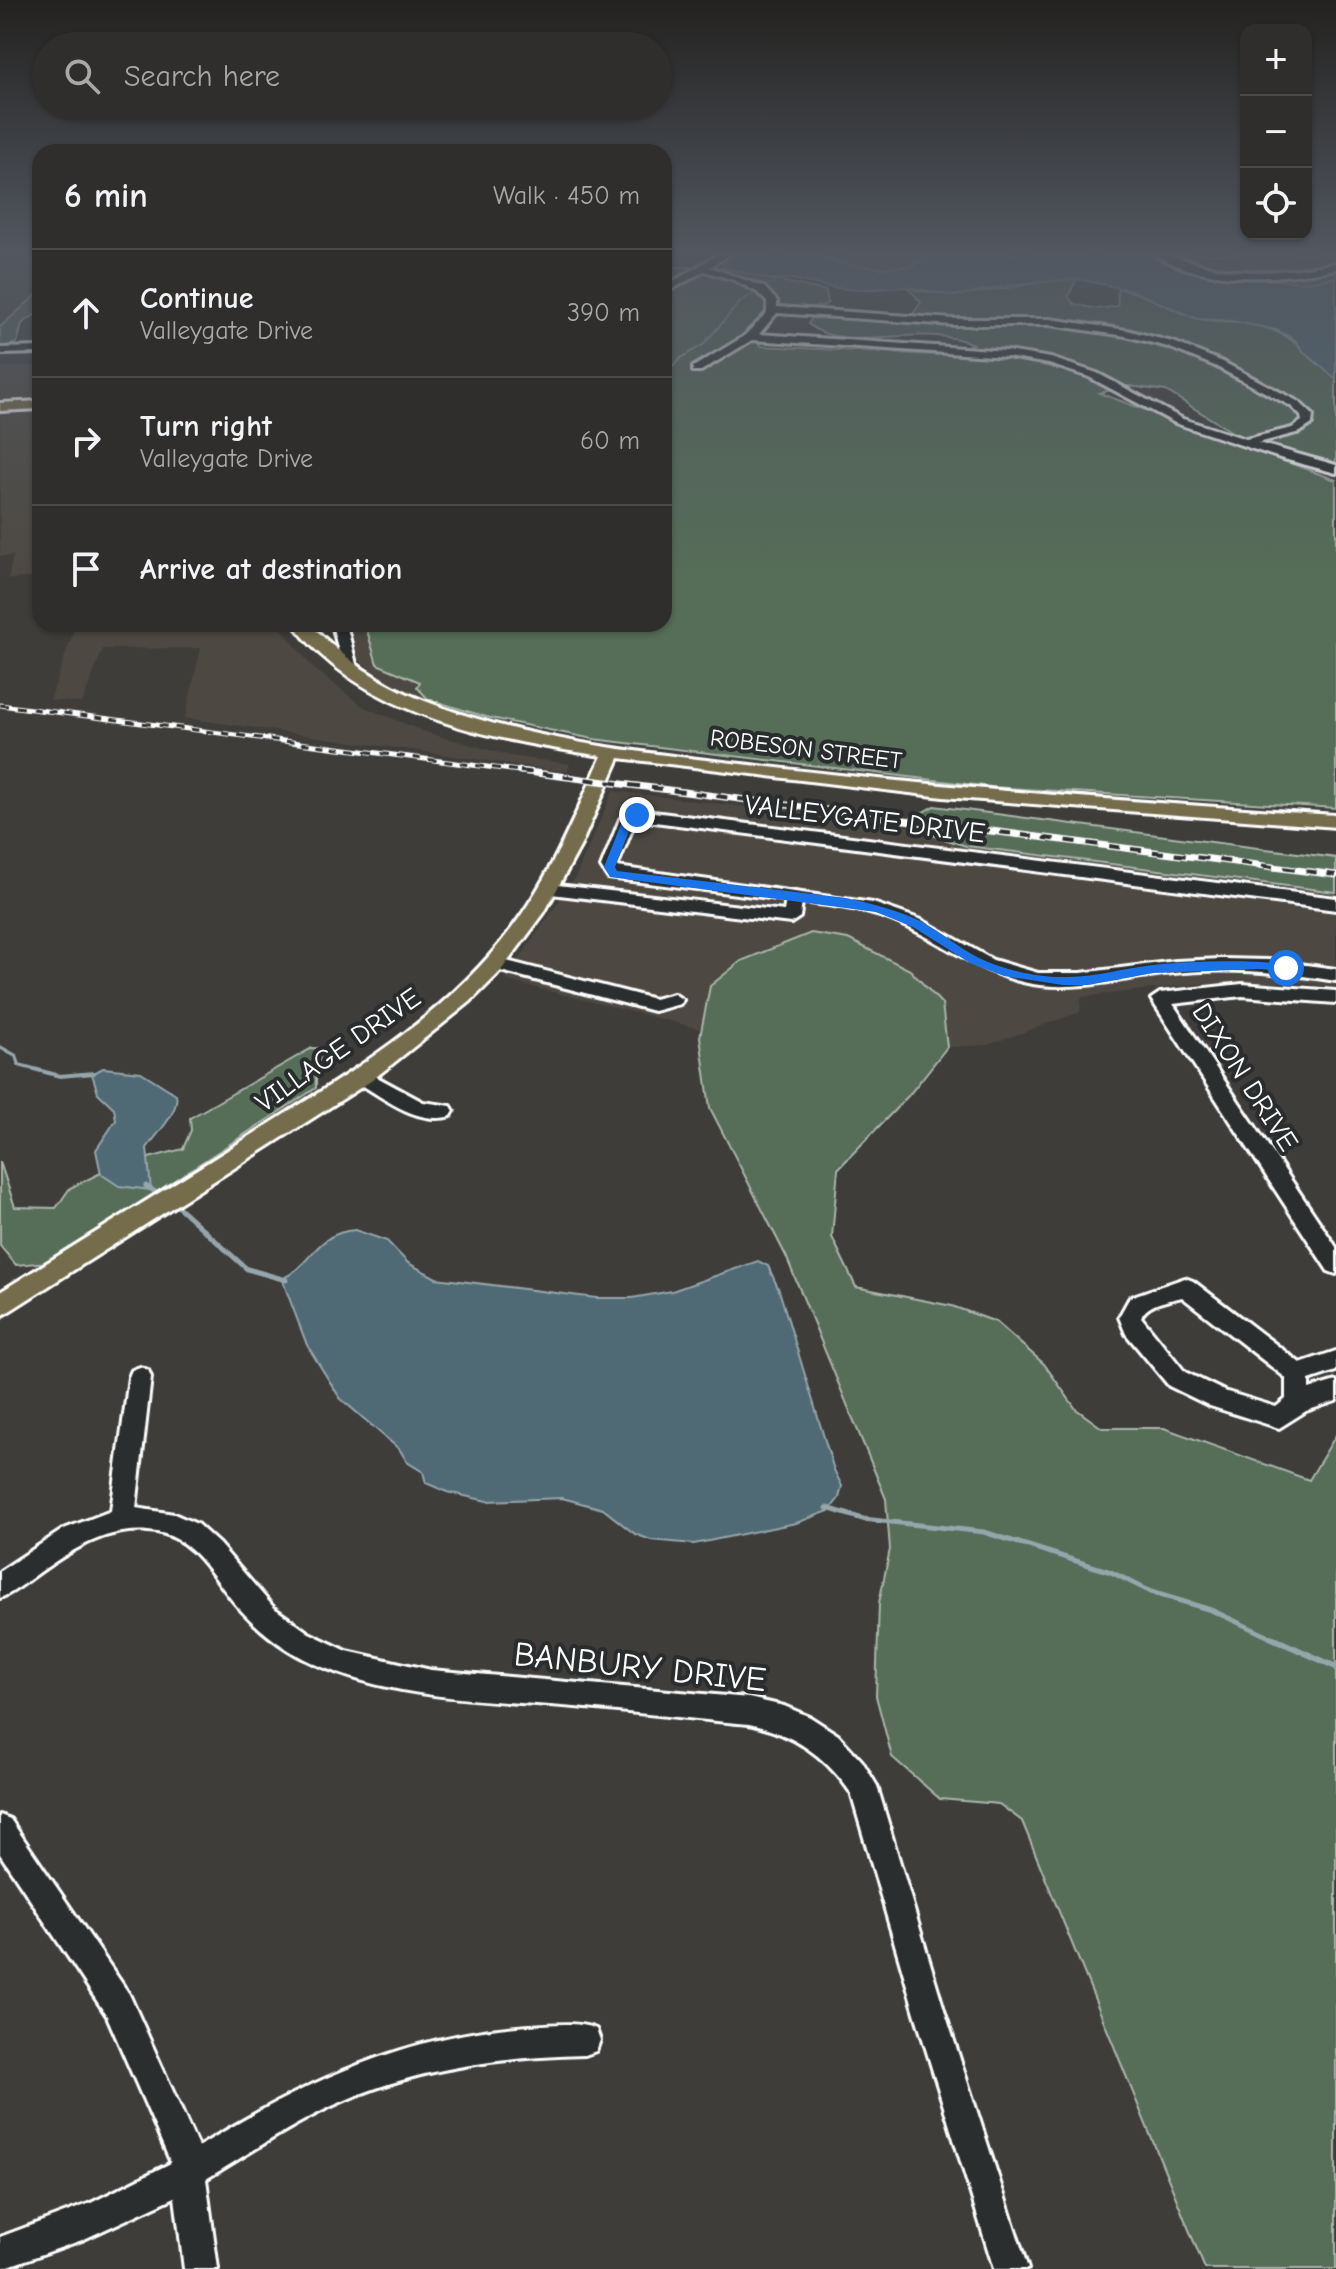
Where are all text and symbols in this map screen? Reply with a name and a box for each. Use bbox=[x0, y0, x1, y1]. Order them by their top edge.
map controls bbox=[1240, 24, 1312, 240]
button: + bbox=[1240, 24, 1312, 96]
search box bbox=[32, 32, 672, 120]
icon: search bbox=[60, 54, 104, 98]
text: Search here bbox=[124, 59, 280, 94]
button: − bbox=[1240, 96, 1312, 168]
button: locate bbox=[1240, 168, 1312, 240]
text: 6 min bbox=[64, 176, 148, 216]
text: Walk · 450 m bbox=[493, 181, 640, 211]
text: Continue bbox=[140, 281, 254, 316]
icon: ahead bbox=[64, 291, 108, 335]
text: 390 m bbox=[567, 298, 640, 328]
text: Valleygate Drive bbox=[140, 316, 313, 346]
text: Turn right bbox=[140, 409, 272, 444]
icon: right bbox=[64, 419, 108, 463]
text: 60 m bbox=[580, 426, 640, 456]
text: Valleygate Drive bbox=[140, 444, 313, 474]
icon: arrive bbox=[64, 547, 108, 591]
text: Arrive at destination bbox=[140, 552, 402, 587]
street label: ROBESON STREET bbox=[708, 723, 904, 775]
street label: VALLEYGATE DRIVE bbox=[743, 788, 987, 850]
route end bbox=[619, 797, 655, 833]
route start bbox=[1268, 950, 1304, 986]
street label: VILLAGE DRIVE bbox=[250, 981, 426, 1119]
street label: DIXON DRIVE bbox=[1185, 997, 1305, 1157]
street label: BANBURY DRIVE bbox=[512, 1634, 768, 1700]

